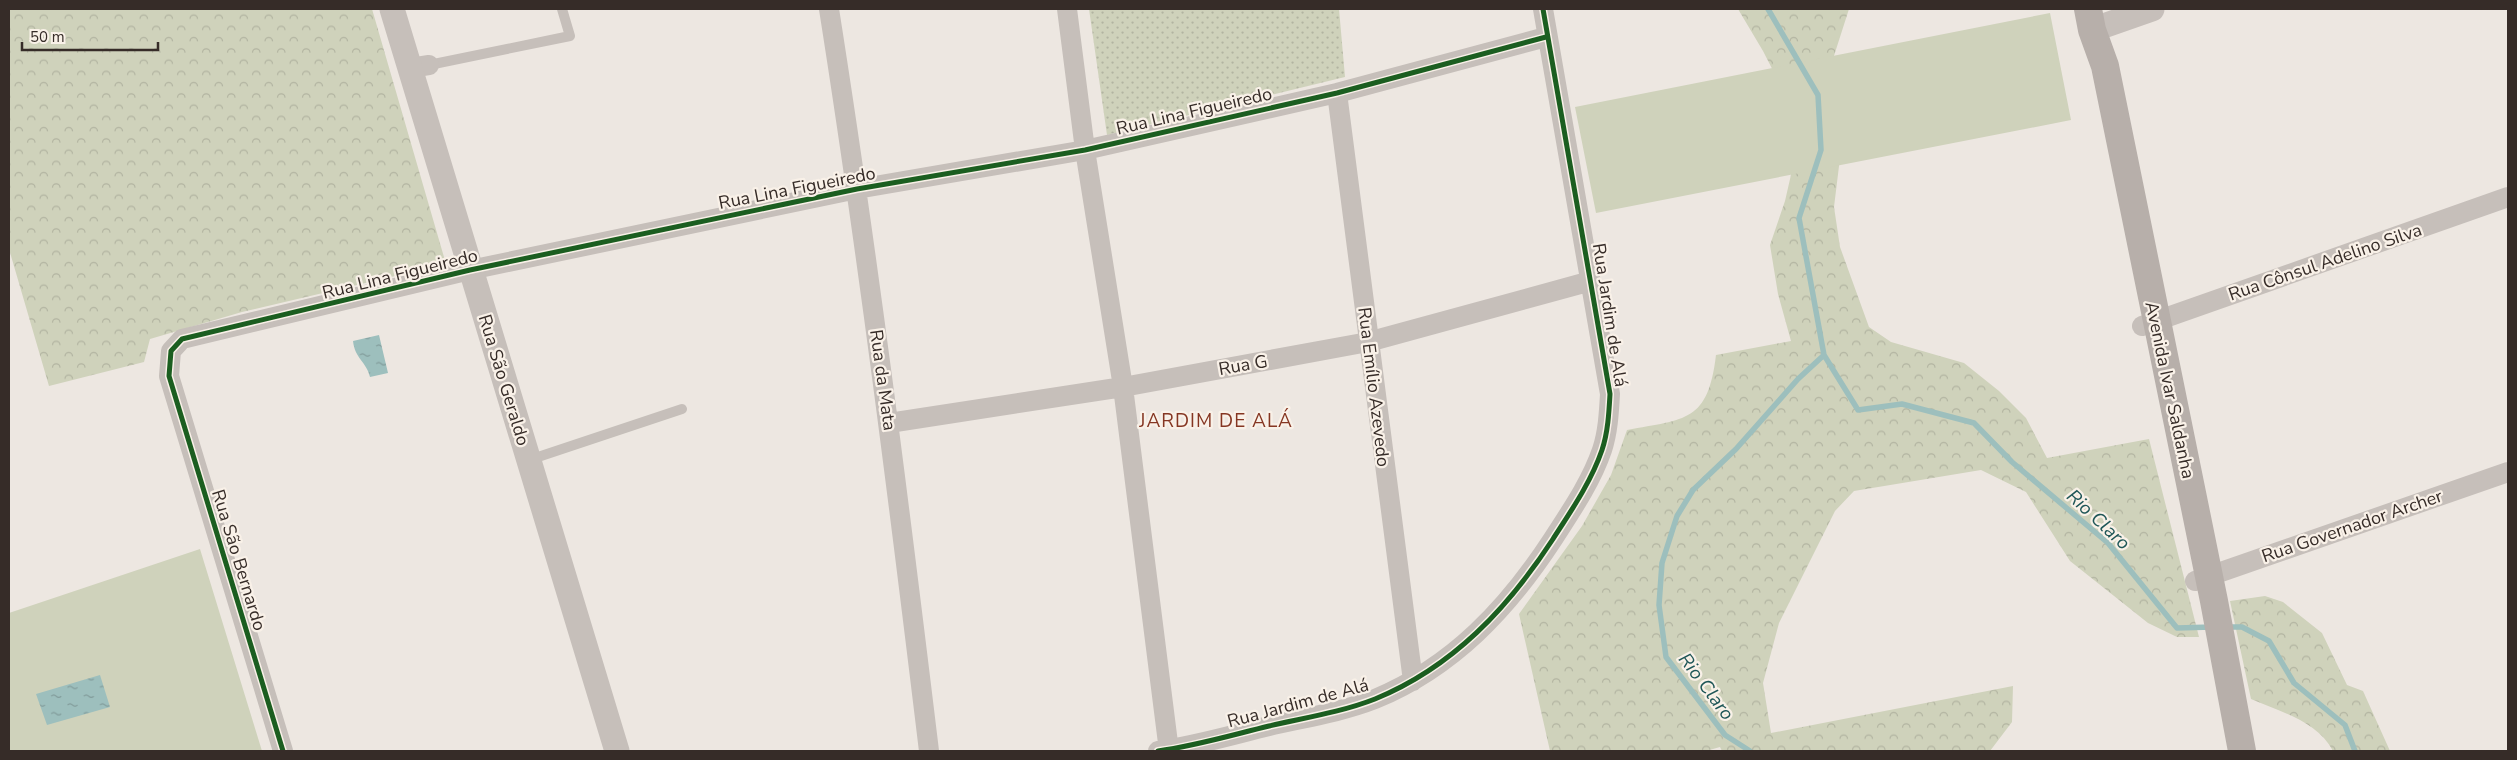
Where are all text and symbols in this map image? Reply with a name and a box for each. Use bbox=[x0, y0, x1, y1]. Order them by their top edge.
scale bar bbox=[22, 20, 159, 52]
text: 50 m bbox=[30, 27, 65, 47]
street label: Rua Lina Figueiredo bbox=[1114, 81, 1274, 141]
street label: Rua Lina Figueiredo bbox=[716, 161, 878, 215]
street label: Rua Cônsul Adelino Silva bbox=[2225, 218, 2425, 306]
street label: Rua Jardim de Alá bbox=[1587, 241, 1633, 389]
street label: Rua Lina Figueiredo bbox=[320, 243, 480, 305]
street label: Avenida Ivar Saldanha bbox=[2139, 299, 2201, 481]
street label: Rua Emílio Azevedo bbox=[1352, 306, 1396, 468]
street label: Rua São Geraldo bbox=[473, 312, 535, 448]
street label: Rua da Mata bbox=[864, 328, 902, 432]
street label: Rua G bbox=[1217, 349, 1269, 381]
district label: JARDIM DE ALÁ bbox=[1138, 408, 1293, 434]
water label: Rio Claro bbox=[2061, 484, 2136, 556]
street label: Rua Governador Archer bbox=[2258, 484, 2446, 568]
street label: Rua São Bernardo bbox=[206, 487, 272, 633]
water label: Rio Claro bbox=[1672, 648, 1740, 726]
street label: Rua Jardim de Alá bbox=[1225, 673, 1371, 733]

